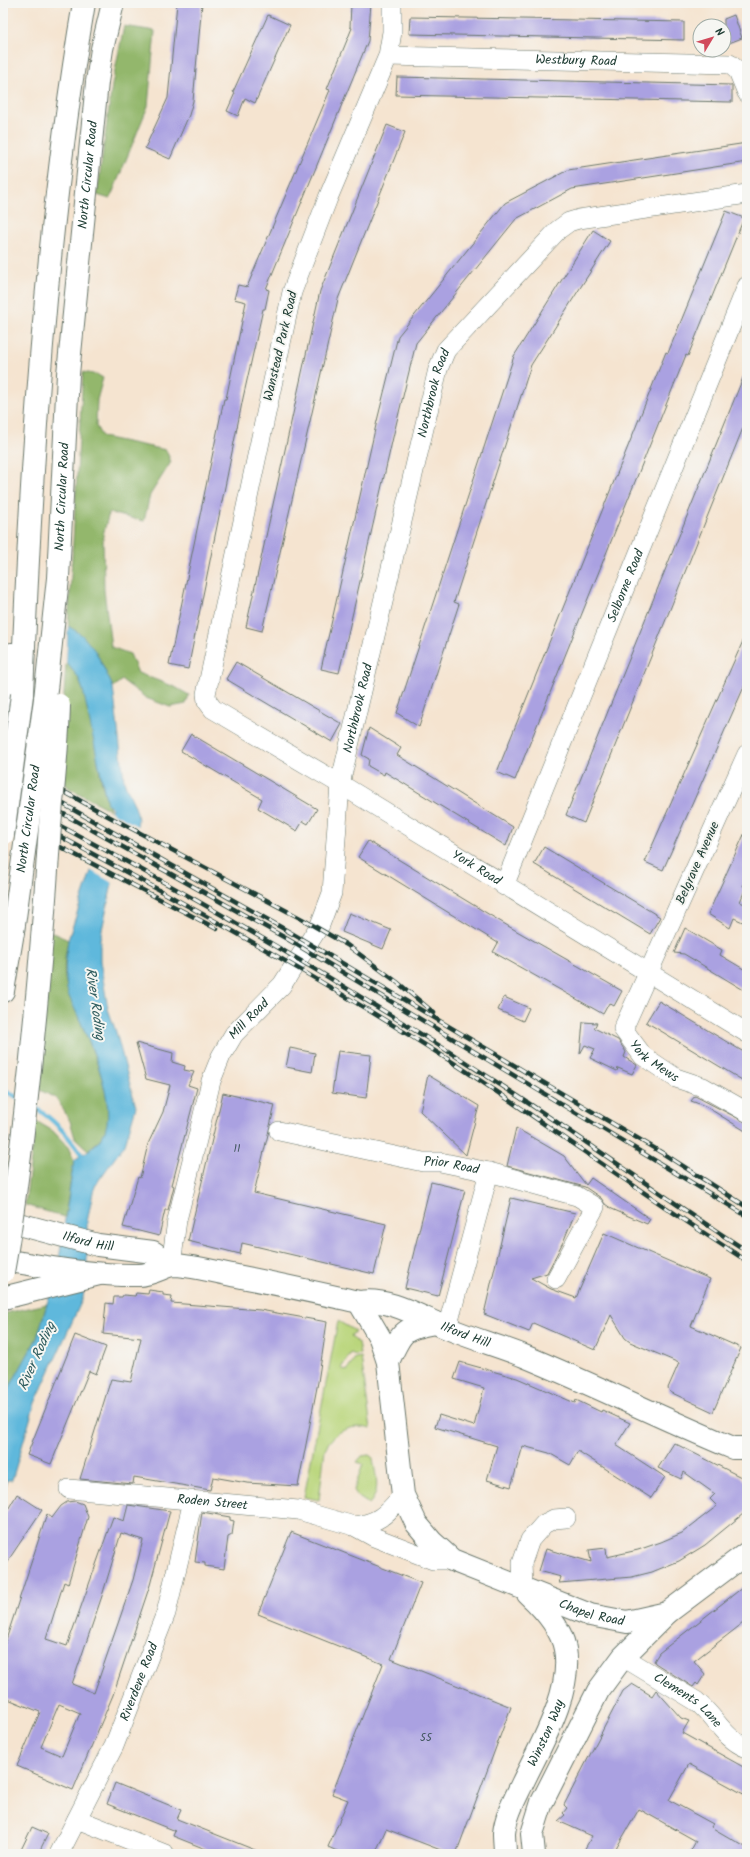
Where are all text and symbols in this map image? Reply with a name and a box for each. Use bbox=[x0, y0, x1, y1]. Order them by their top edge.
north arrow bbox=[692, 18, 732, 58]
text: N bbox=[710, 24, 728, 41]
street label: Westbury Road bbox=[535, 49, 617, 72]
street label: North Circular Road bbox=[72, 119, 104, 230]
street label: Wanstead Park Road bbox=[258, 288, 304, 403]
street label: Northbrook Road bbox=[412, 345, 456, 440]
street label: North Circular Road bbox=[49, 442, 75, 551]
street label: Selborne Road bbox=[601, 546, 650, 625]
street label: Northbrook Road bbox=[337, 661, 379, 755]
street label: North Circular Road bbox=[11, 763, 46, 874]
street label: Belgrave Avenue bbox=[670, 818, 726, 908]
street label: York Road bbox=[448, 844, 506, 891]
water label: River Roding bbox=[79, 966, 111, 1043]
street label: Mill Road bbox=[223, 993, 274, 1045]
street label: York Mews bbox=[624, 1035, 684, 1088]
house number: 11 bbox=[234, 1140, 240, 1158]
street label: Prior Road bbox=[424, 1151, 481, 1180]
street label: Ilford Hill bbox=[60, 1226, 115, 1257]
street label: Ilford Hill bbox=[437, 1316, 493, 1354]
water label: River Roding bbox=[12, 1317, 62, 1394]
street label: Roden Street bbox=[176, 1488, 250, 1516]
street label: Chapel Road bbox=[556, 1593, 627, 1632]
street label: Riverdene Road bbox=[114, 1639, 164, 1724]
street label: Clements Lane bbox=[649, 1667, 727, 1732]
street label: Winston Way bbox=[522, 1696, 570, 1770]
house number: 55 bbox=[420, 1729, 433, 1747]

